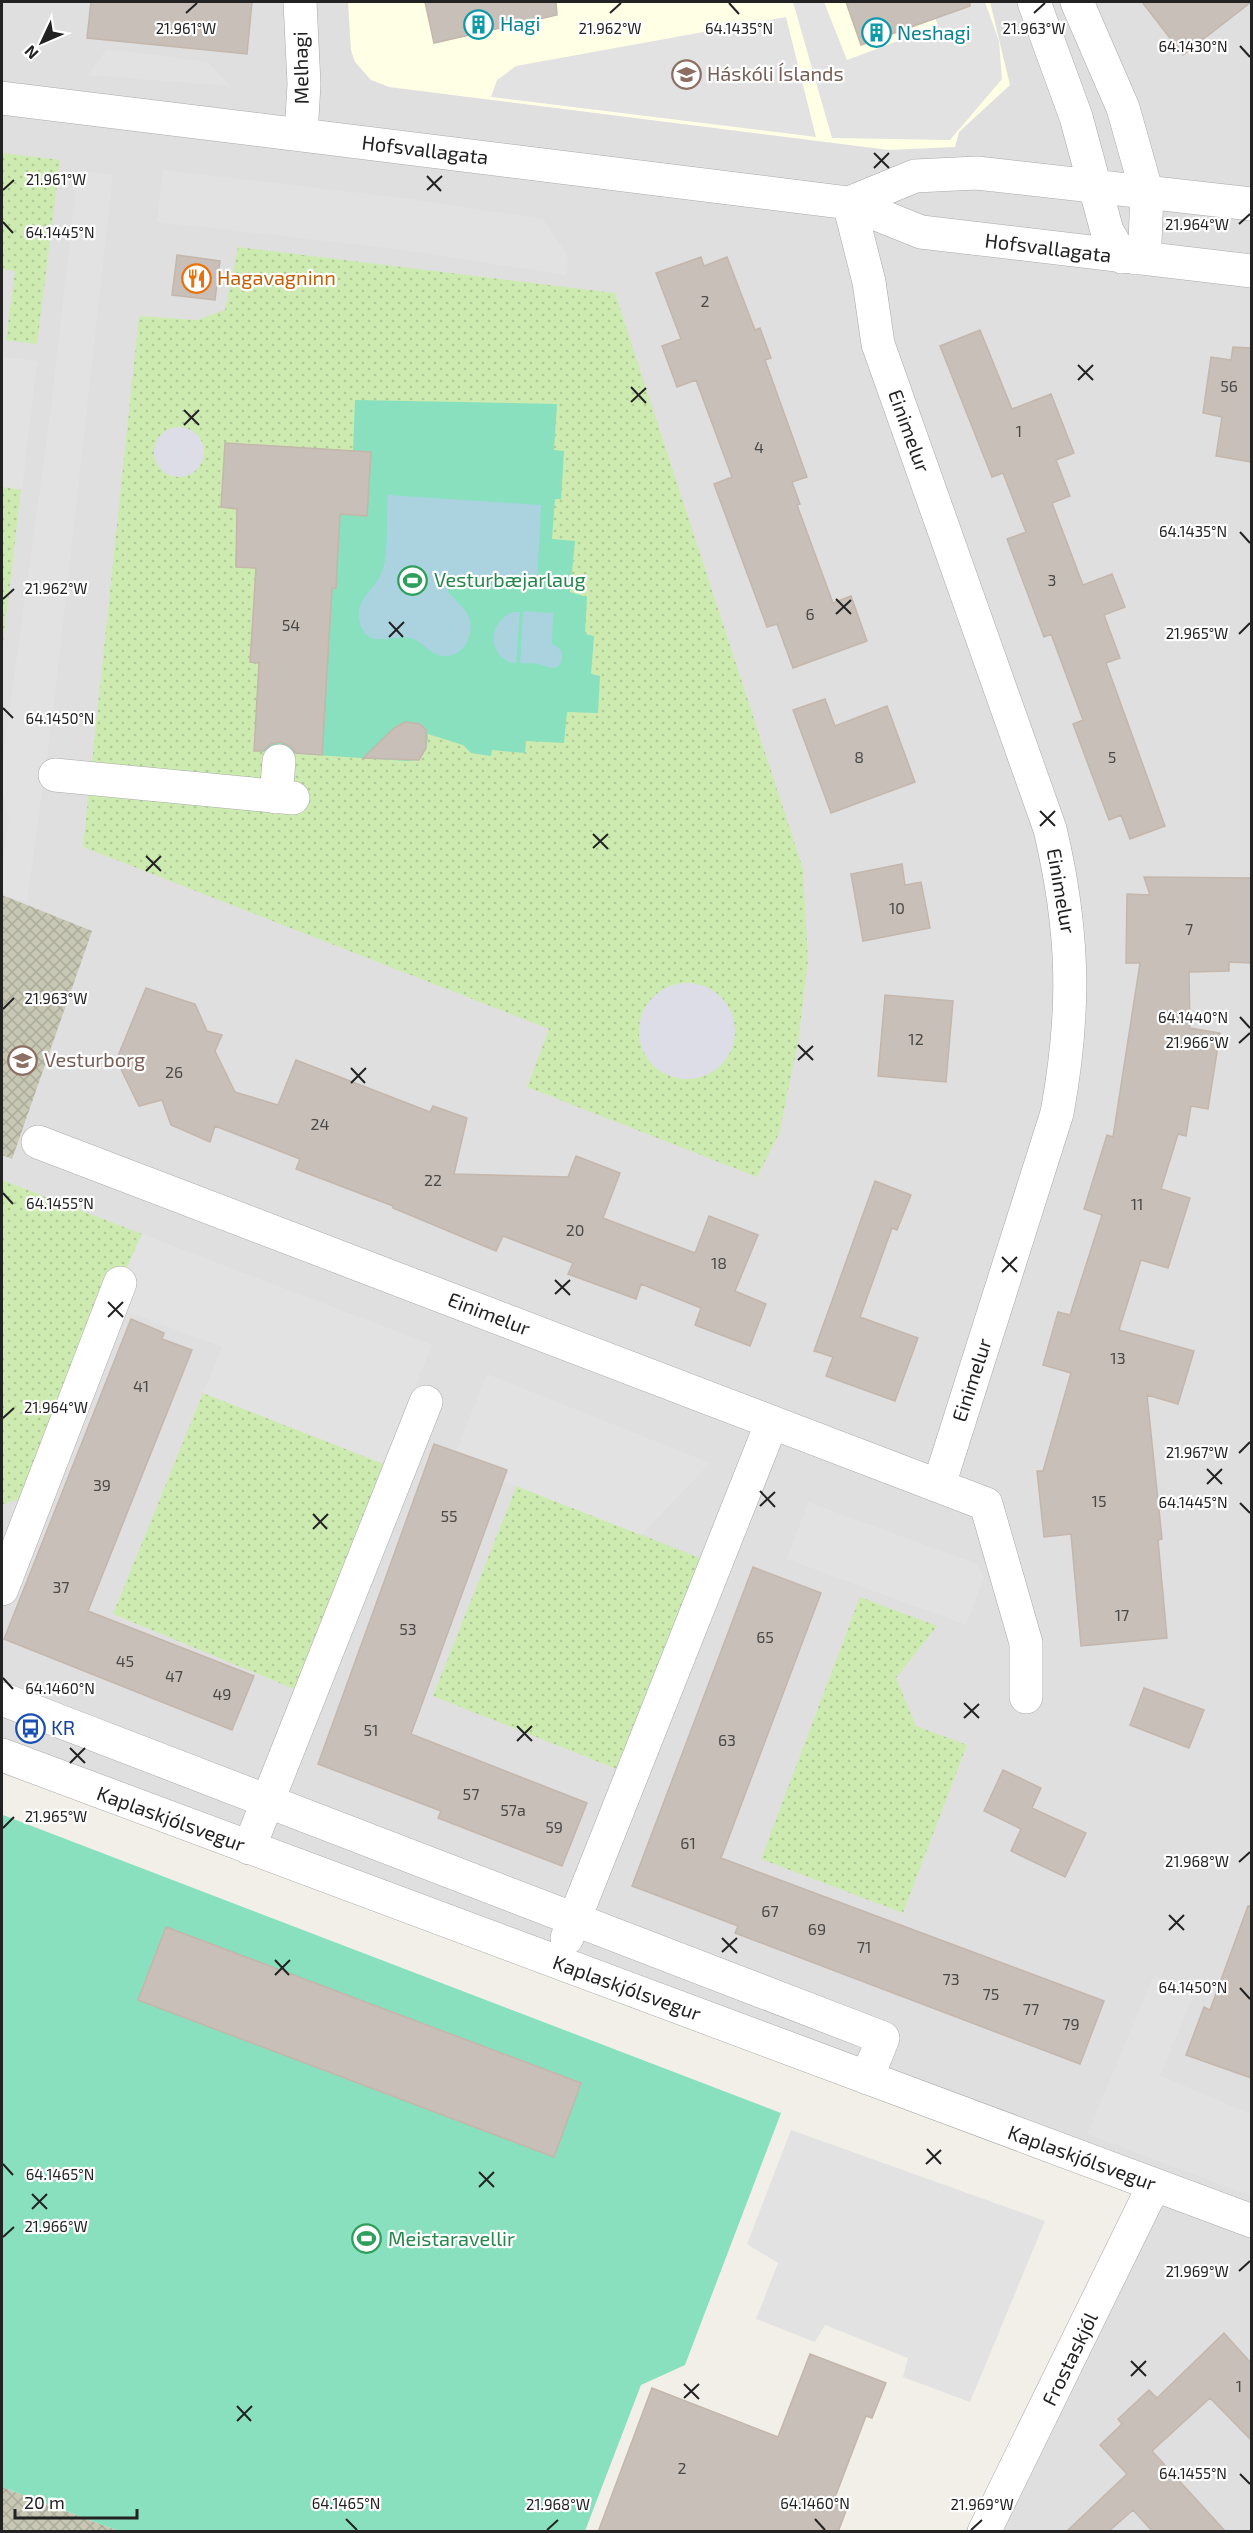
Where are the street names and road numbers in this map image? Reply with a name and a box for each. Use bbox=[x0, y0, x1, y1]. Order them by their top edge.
street label: Melhagi bbox=[287, 31, 313, 105]
street label: Hofsvallagata bbox=[360, 129, 490, 169]
street label: Hofsvallagata bbox=[983, 227, 1113, 267]
street label: Einimelur bbox=[884, 386, 936, 475]
street label: Einimelur bbox=[1043, 846, 1081, 935]
street label: Einimelur bbox=[445, 1286, 534, 1340]
street label: Einimelur bbox=[946, 1335, 996, 1424]
street label: Kaplaskjólsvegur bbox=[94, 1780, 249, 1856]
street label: Kaplaskjólsvegur bbox=[550, 1949, 705, 2025]
street label: Kaplaskjólsvegur bbox=[1005, 2119, 1160, 2195]
street label: Frostaskjól bbox=[1036, 2308, 1102, 2409]

